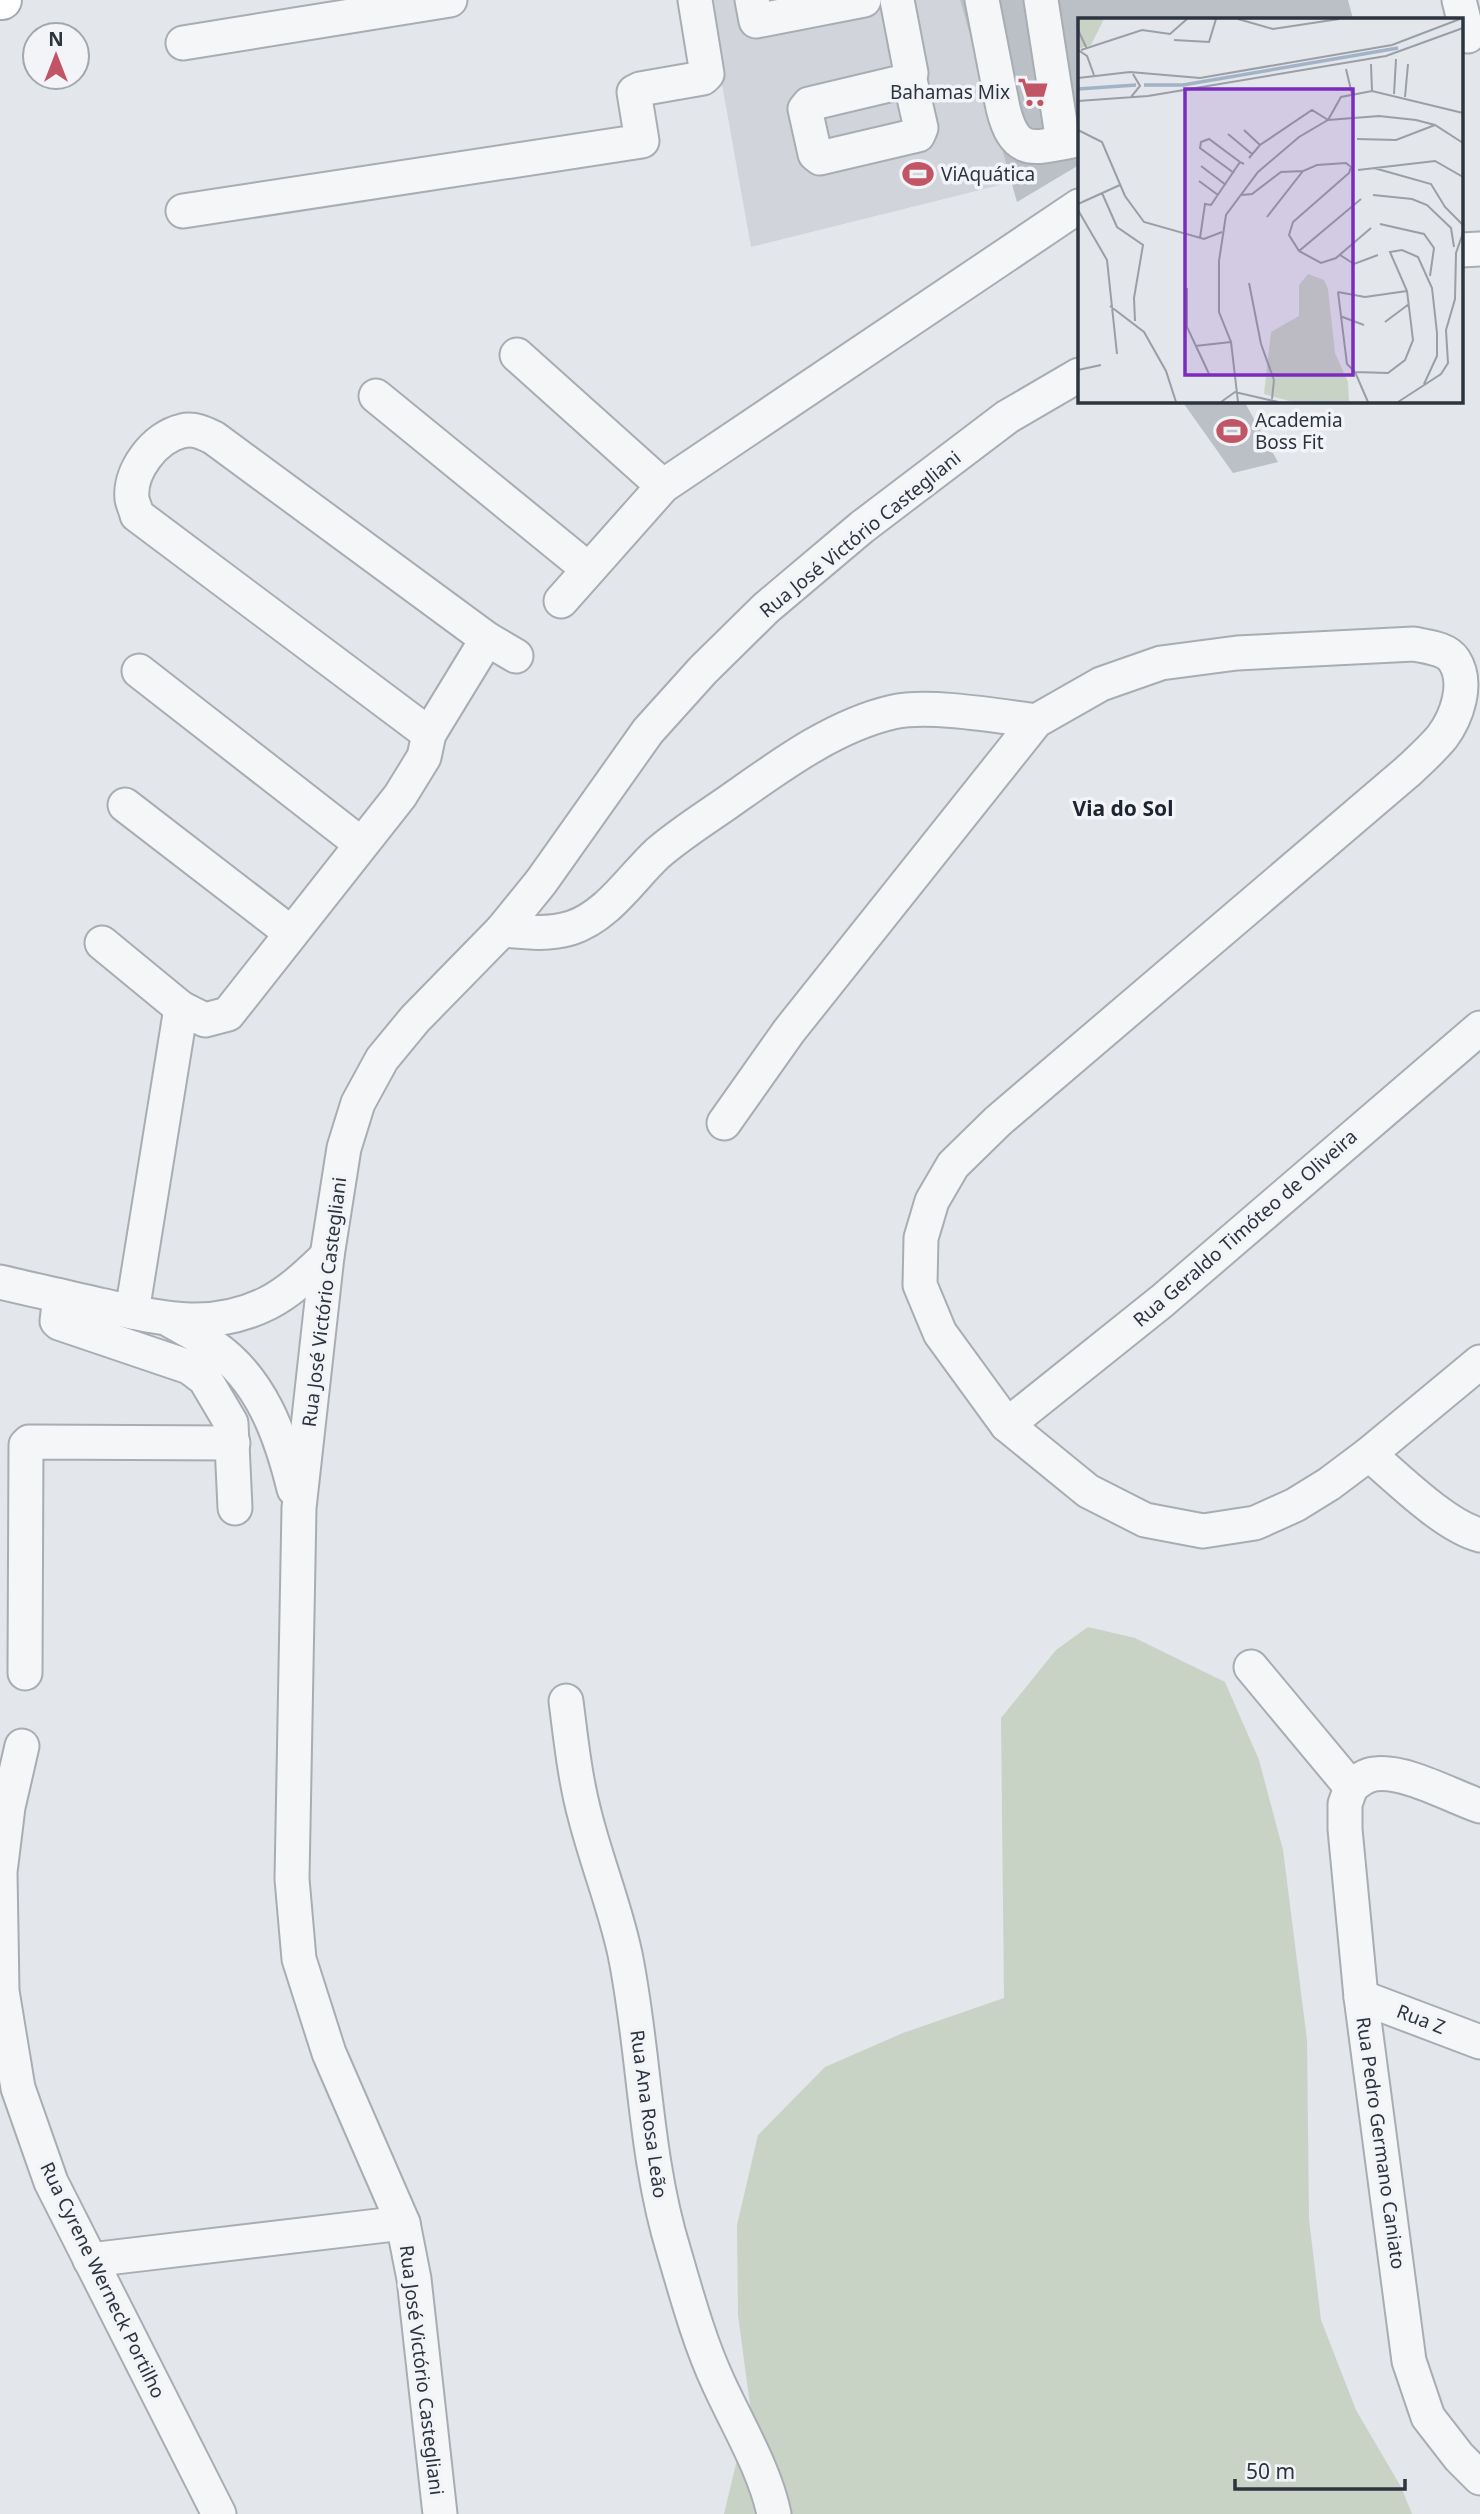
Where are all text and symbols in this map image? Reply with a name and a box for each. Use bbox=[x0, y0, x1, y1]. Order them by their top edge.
inset map bbox=[1078, 18, 1462, 402]
north arrow bbox=[21, 21, 91, 91]
text: N bbox=[48, 26, 64, 52]
supermarket icon: Bahamas Mix bbox=[1016, 75, 1050, 109]
place label: Bahamas Mix bbox=[890, 79, 1010, 105]
sports icon: ViAquática bbox=[901, 157, 935, 191]
place label: ViAquática bbox=[941, 161, 1035, 187]
place label: Academia Boss Fit bbox=[1255, 407, 1343, 455]
sports icon: Academia Boss Fit bbox=[1215, 414, 1249, 448]
street label: Rua José Victório Castegliani bbox=[754, 445, 966, 623]
district label: Via do Sol bbox=[1073, 794, 1173, 822]
street label: Rua Geraldo Timóteo de Oliveira bbox=[1127, 1123, 1363, 1333]
street label: Rua José Victório Castegliani bbox=[296, 1176, 352, 1428]
street label: Rua Z bbox=[1393, 1998, 1449, 2040]
street label: Rua Pedro Germano Caniato bbox=[1350, 2015, 1412, 2271]
street label: Rua Ana Rosa Leão bbox=[624, 2028, 674, 2200]
street label: Rua Cyrene Werneck Portilho bbox=[34, 2158, 172, 2402]
street label: Rua José Victório Castegliani bbox=[394, 2244, 450, 2496]
scale bar bbox=[1235, 2448, 1405, 2492]
text: 50 m bbox=[1246, 2457, 1295, 2485]

